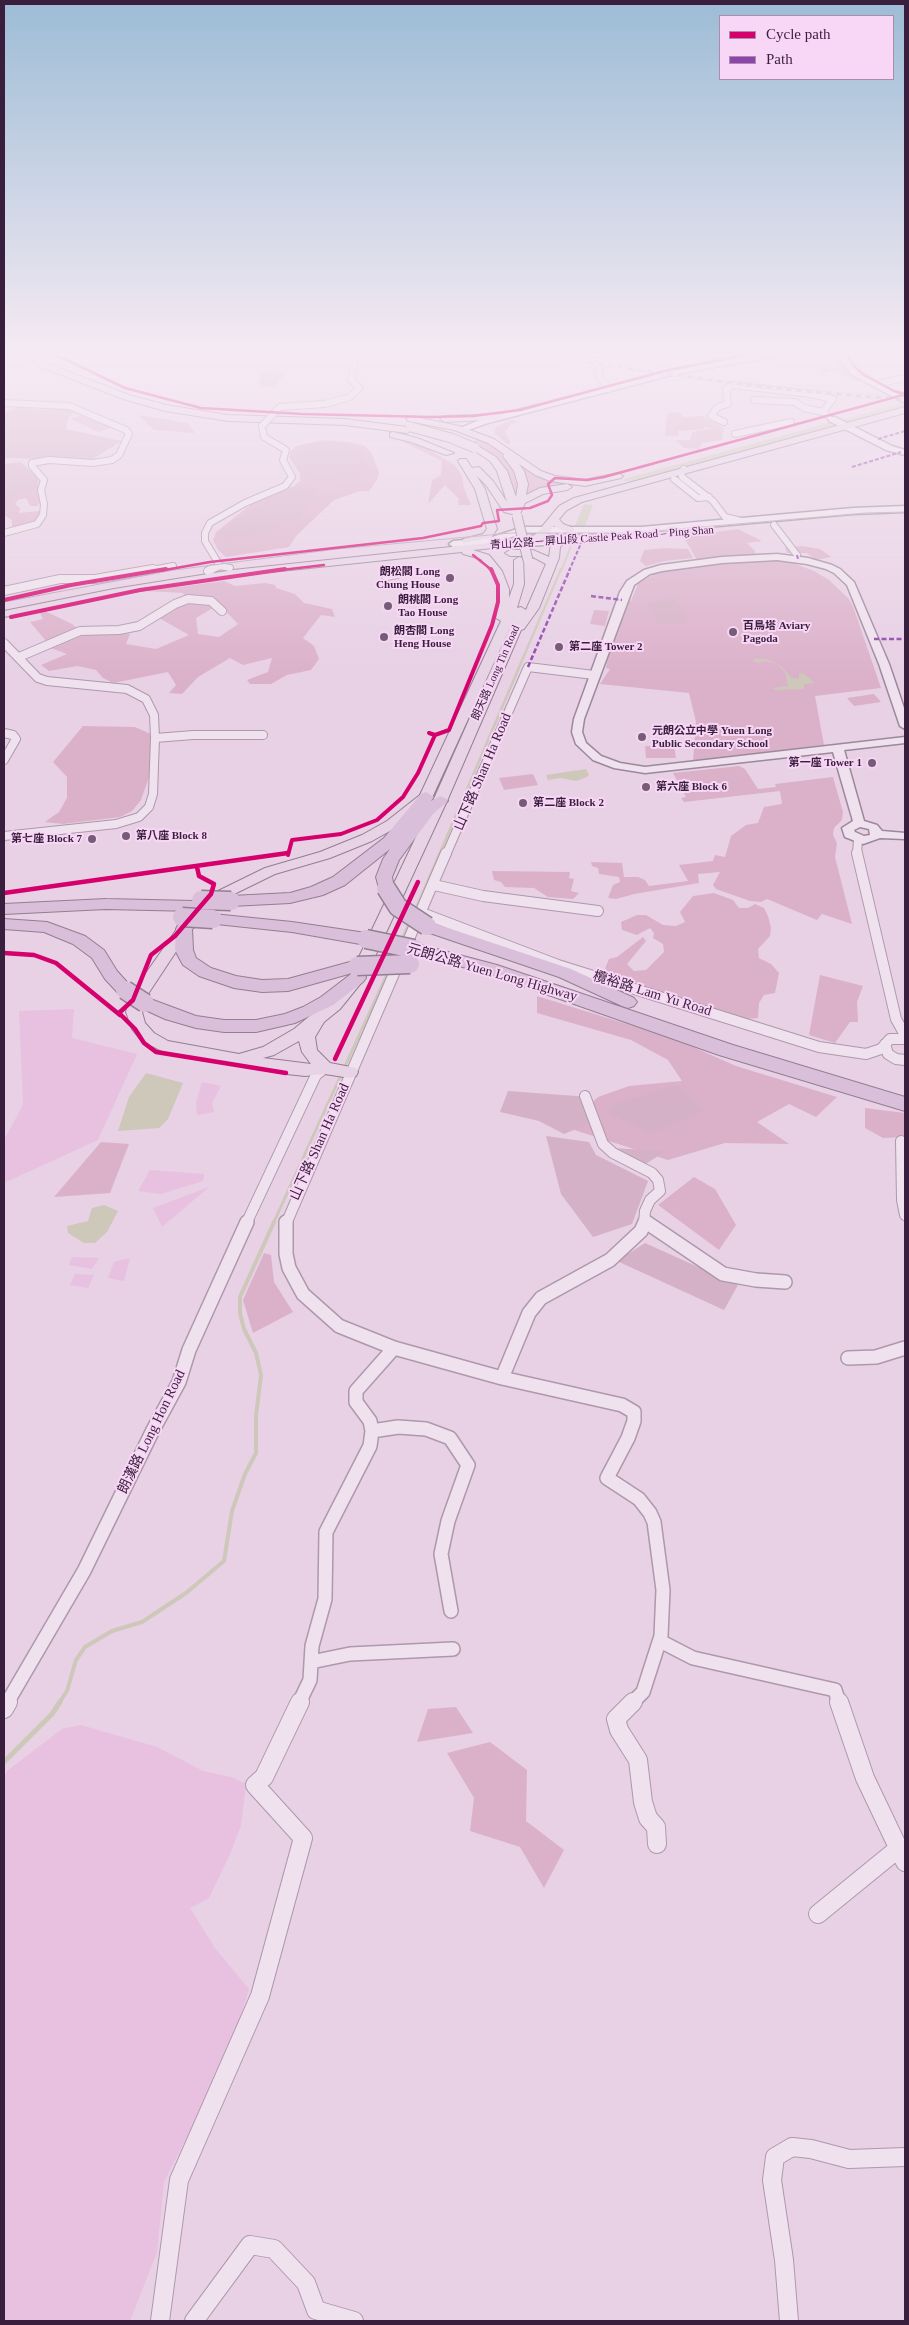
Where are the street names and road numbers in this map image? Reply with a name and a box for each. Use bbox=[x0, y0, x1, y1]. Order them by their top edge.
street label: 青山公路－屏山段 Castle Peak Road – Ping Shan bbox=[490, 524, 714, 552]
street label: 朗天路 Long Tin Road bbox=[469, 623, 523, 723]
street label: 山下路 Shan Ha Road bbox=[451, 711, 515, 833]
street label: 元朗公路 Yuen Long Highway bbox=[405, 941, 579, 1005]
street label: 欖裕路 Lam Yu Road bbox=[591, 968, 713, 1020]
street label: 山下路 Shan Ha Road bbox=[287, 1081, 353, 1203]
street label: 朗漢路 Long Hon Road bbox=[115, 1367, 189, 1497]

